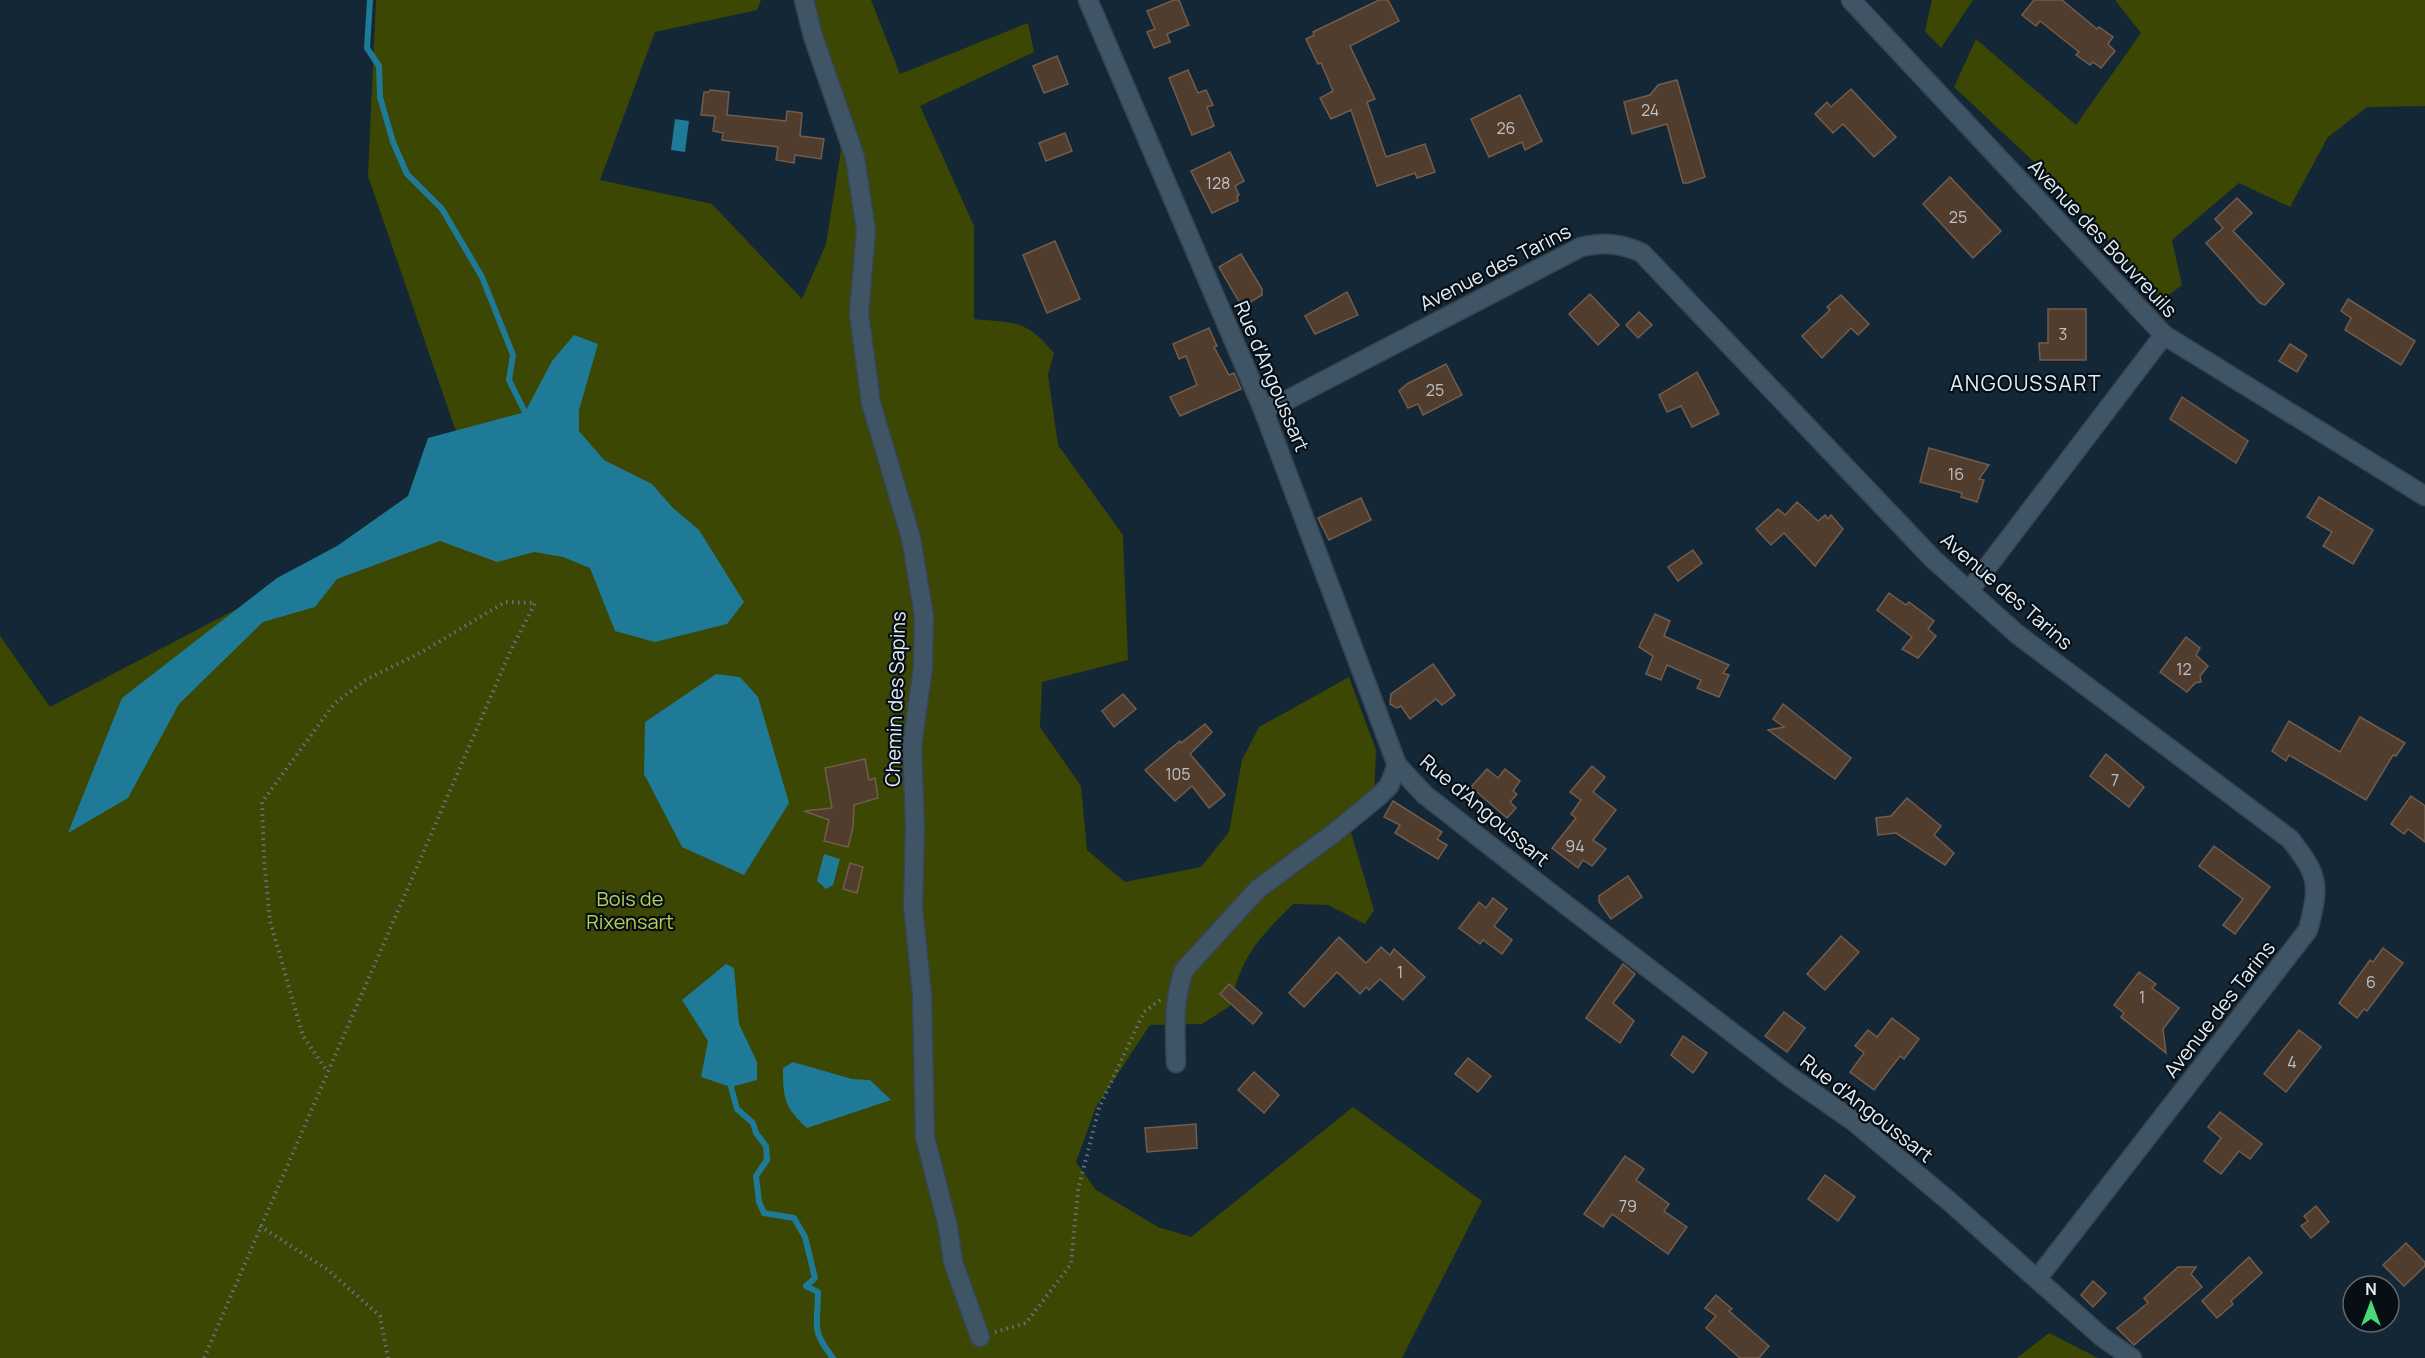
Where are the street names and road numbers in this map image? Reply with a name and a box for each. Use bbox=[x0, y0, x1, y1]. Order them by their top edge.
street label: Avenue des Bouvreuils bbox=[2023, 153, 2183, 323]
street label: Avenue des Tarins bbox=[1415, 217, 1575, 317]
street label: Rue d'Angoussart bbox=[1228, 296, 1316, 456]
street label: Avenue des Tarins bbox=[1935, 526, 2079, 656]
street label: Chemin des Sapins bbox=[878, 611, 912, 787]
street label: Rue d'Angoussart bbox=[1415, 748, 1555, 872]
street label: Avenue des Tarins bbox=[2157, 935, 2281, 1083]
street label: Rue d'Angoussart bbox=[1795, 1048, 1939, 1168]

